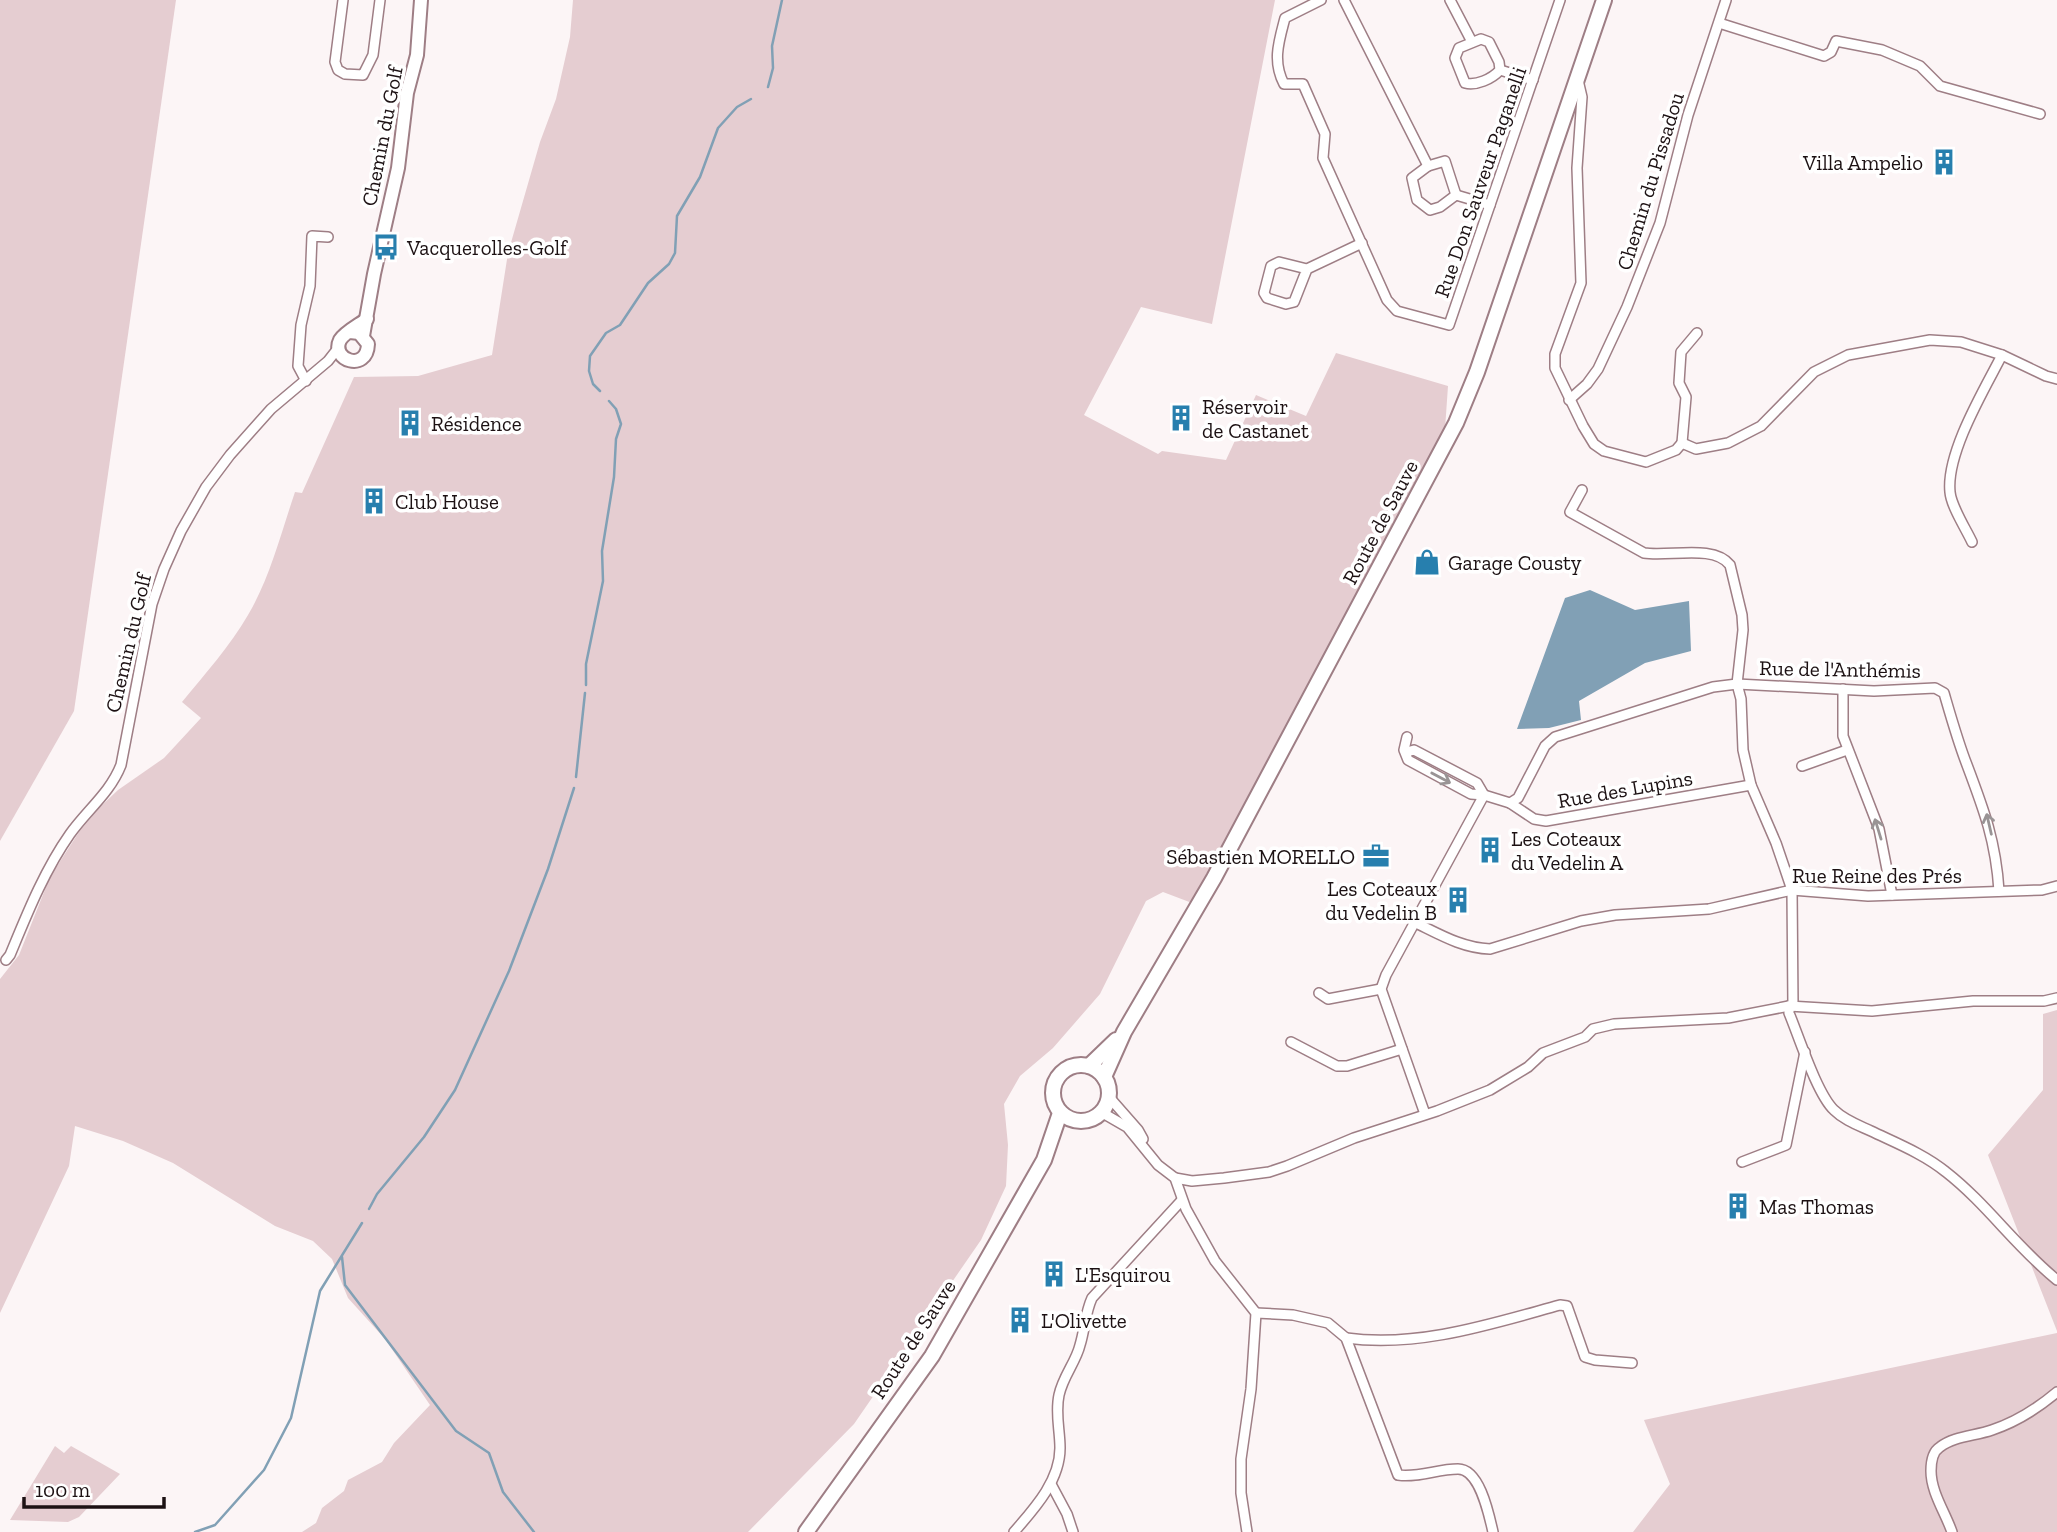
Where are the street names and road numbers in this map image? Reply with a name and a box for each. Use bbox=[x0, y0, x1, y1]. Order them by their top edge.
street label: Chemin du Golf bbox=[356, 63, 408, 208]
street label: Rue Don Sauveur Paganelli bbox=[1429, 63, 1531, 301]
street label: Chemin du Pissadou bbox=[1611, 89, 1689, 273]
street label: Route de Sauve bbox=[1337, 456, 1423, 588]
street label: Chemin du Golf bbox=[100, 570, 156, 715]
street label: Rue de l'Anthémis bbox=[1759, 655, 1921, 683]
street label: Rue des Lupins bbox=[1556, 765, 1694, 813]
street label: Rue Reine des Prés bbox=[1792, 863, 1962, 888]
street label: Route de Sauve bbox=[865, 1275, 961, 1403]

